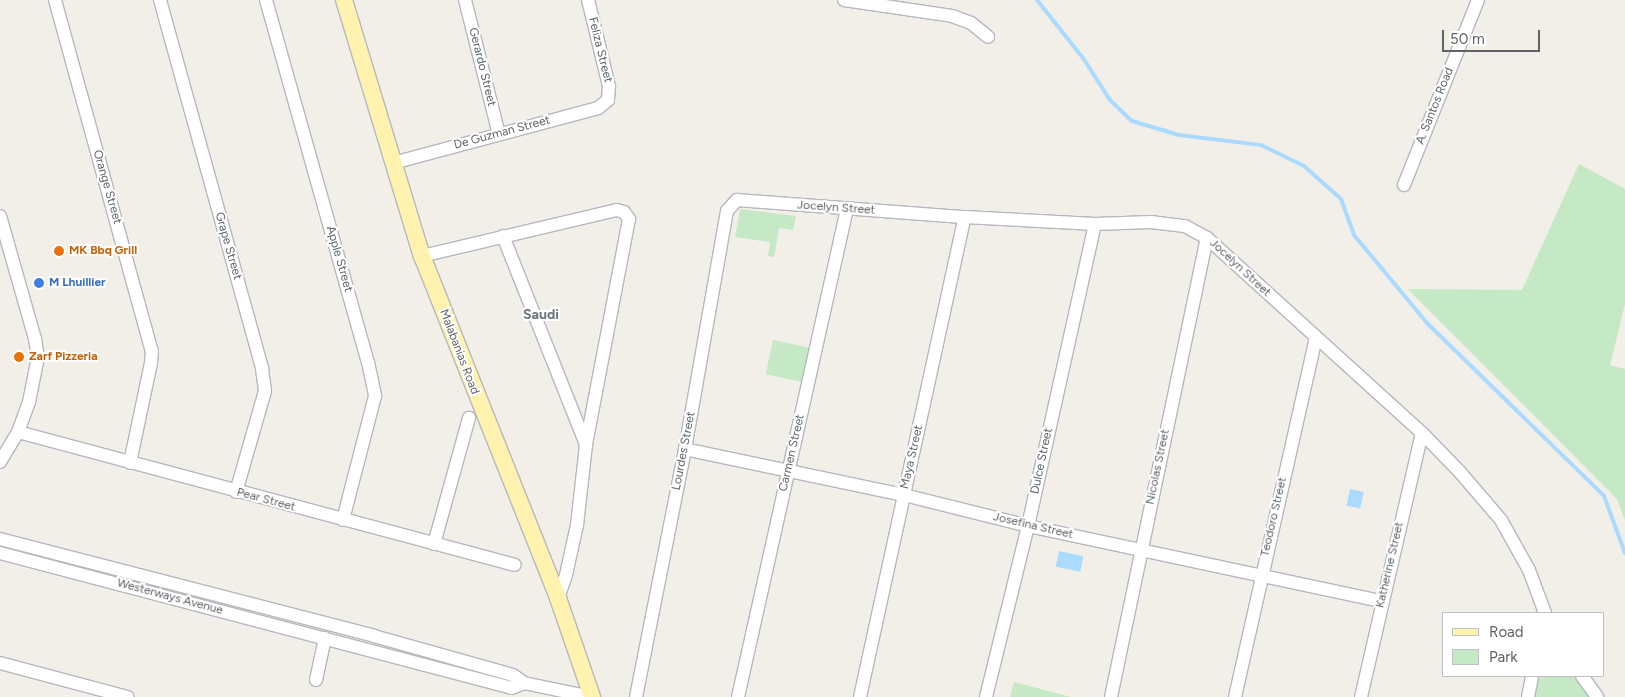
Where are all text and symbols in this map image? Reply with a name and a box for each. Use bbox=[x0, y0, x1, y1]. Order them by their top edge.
street label: Feliza Street bbox=[585, 16, 615, 84]
scale bar bbox=[1445, 20, 1542, 52]
street label: Gerardo Street bbox=[465, 26, 499, 108]
text: 50 m bbox=[1450, 30, 1485, 48]
street label: A. Santos Road bbox=[1413, 66, 1457, 146]
street label: De Guzman Street bbox=[452, 113, 552, 153]
street label: Orange Street bbox=[90, 148, 124, 226]
street label: Jocelyn Street bbox=[796, 198, 876, 218]
street label: Grape Street bbox=[211, 211, 245, 281]
street label: Apple Street bbox=[323, 224, 355, 294]
street label: Jocelyn Street bbox=[1206, 236, 1274, 300]
place label: MK Bbq Grill bbox=[69, 244, 137, 258]
marker: MK Bbq Grill bbox=[53, 245, 65, 257]
place label: M Lhuillier bbox=[49, 276, 106, 290]
marker: M Lhuillier bbox=[33, 277, 45, 289]
street label: Malabanias Road bbox=[436, 307, 482, 397]
district label: Saudi bbox=[523, 307, 559, 323]
place label: Zarf Pizzeria bbox=[29, 350, 98, 364]
marker: Zarf Pizzeria bbox=[13, 351, 25, 363]
street label: Lourdes Street bbox=[669, 411, 699, 491]
street label: Carmen Street bbox=[776, 413, 808, 493]
street label: Maya Street bbox=[898, 424, 926, 490]
street label: Dulce Street bbox=[1028, 427, 1056, 495]
street label: Nicolas Street bbox=[1143, 428, 1173, 506]
street label: Teodoro Street bbox=[1258, 476, 1290, 558]
street label: Pear Street bbox=[235, 485, 297, 515]
street label: Josefina Street bbox=[991, 510, 1075, 542]
street label: Katherine Street bbox=[1373, 521, 1407, 609]
street label: Westerways Avenue bbox=[115, 576, 225, 618]
legend bbox=[1442, 612, 1605, 677]
text: Road bbox=[1489, 623, 1524, 641]
text: Park bbox=[1489, 648, 1518, 666]

